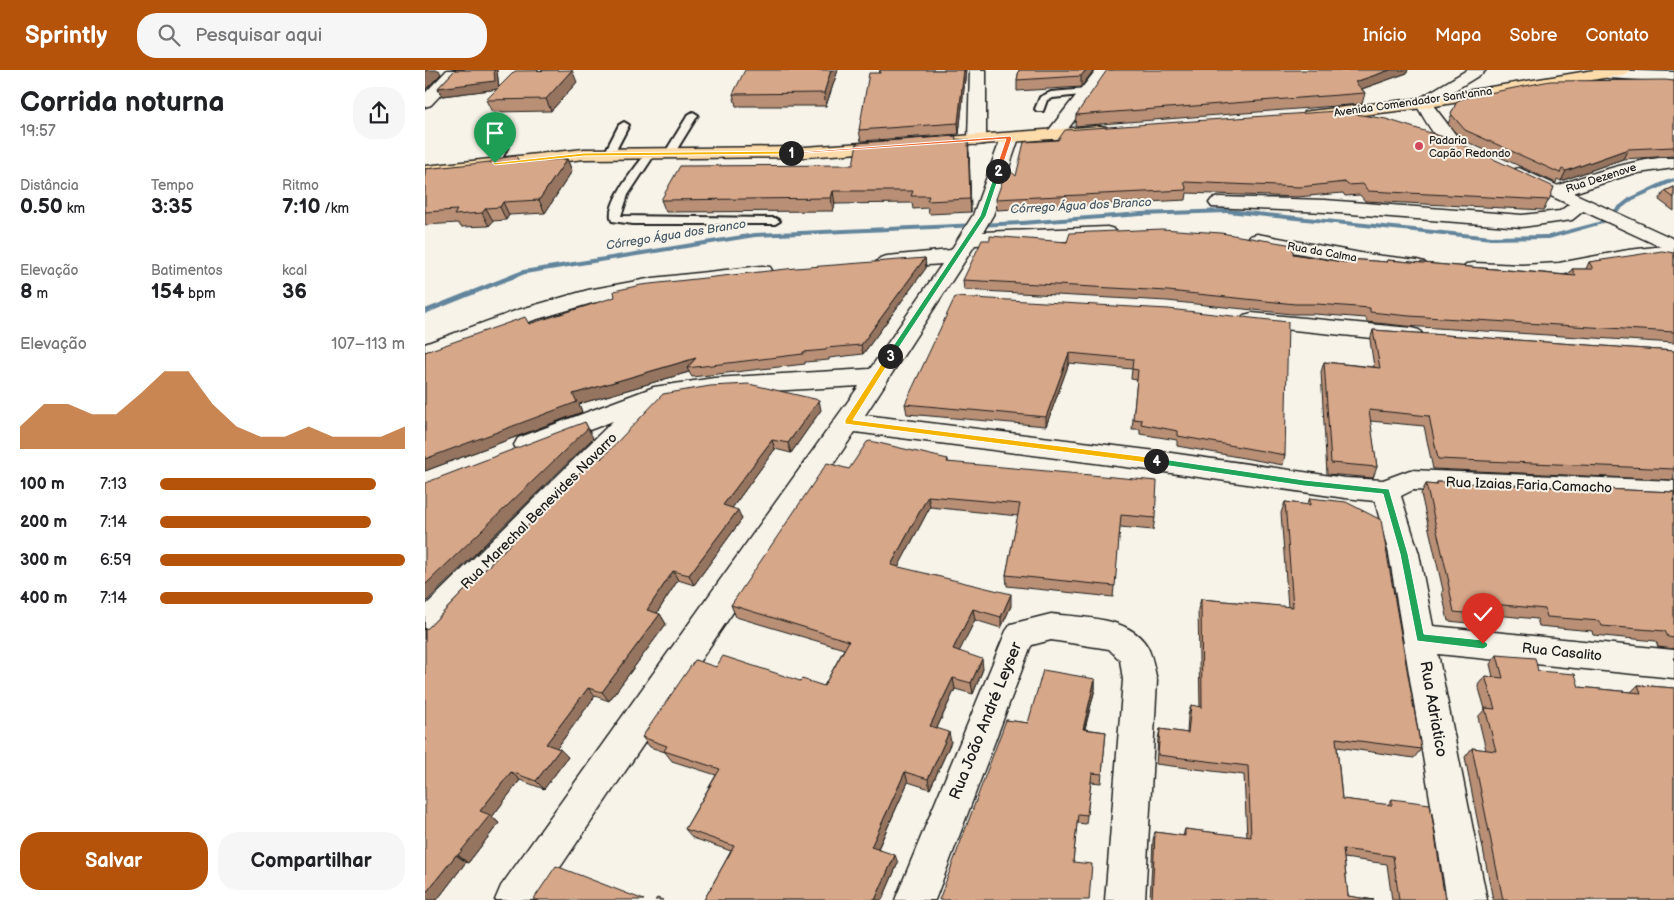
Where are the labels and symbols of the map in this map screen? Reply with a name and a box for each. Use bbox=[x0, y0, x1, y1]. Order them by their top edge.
street label: Avenida Comendador Sant'anna bbox=[1333, 84, 1493, 120]
pin bbox=[474, 112, 516, 163]
place label: Padaria Capão Redondo bbox=[1429, 134, 1511, 160]
pin: 1 bbox=[779, 140, 803, 166]
marker: Padaria Capão Redondo bbox=[1413, 140, 1425, 152]
pin: 2 bbox=[985, 158, 1011, 184]
street label: Rua Dezenove bbox=[1564, 160, 1638, 195]
water label: Córrego Água dos Branco bbox=[1010, 193, 1152, 217]
water label: Córrego Água dos Branco bbox=[605, 215, 747, 253]
street label: Rua da Calma bbox=[1286, 239, 1358, 265]
pin: 3 bbox=[877, 344, 903, 368]
street label: Rua Marechal Benevides Navarro bbox=[457, 429, 621, 593]
pin: 4 bbox=[1143, 448, 1169, 474]
street label: Rua Izaias Faria Camacho bbox=[1445, 474, 1613, 496]
pin bbox=[1462, 593, 1504, 644]
street label: Rua João André Leyser bbox=[946, 639, 1026, 803]
street label: Rua Casalito bbox=[1521, 639, 1603, 665]
street label: Rua Adriatico bbox=[1415, 660, 1451, 758]

